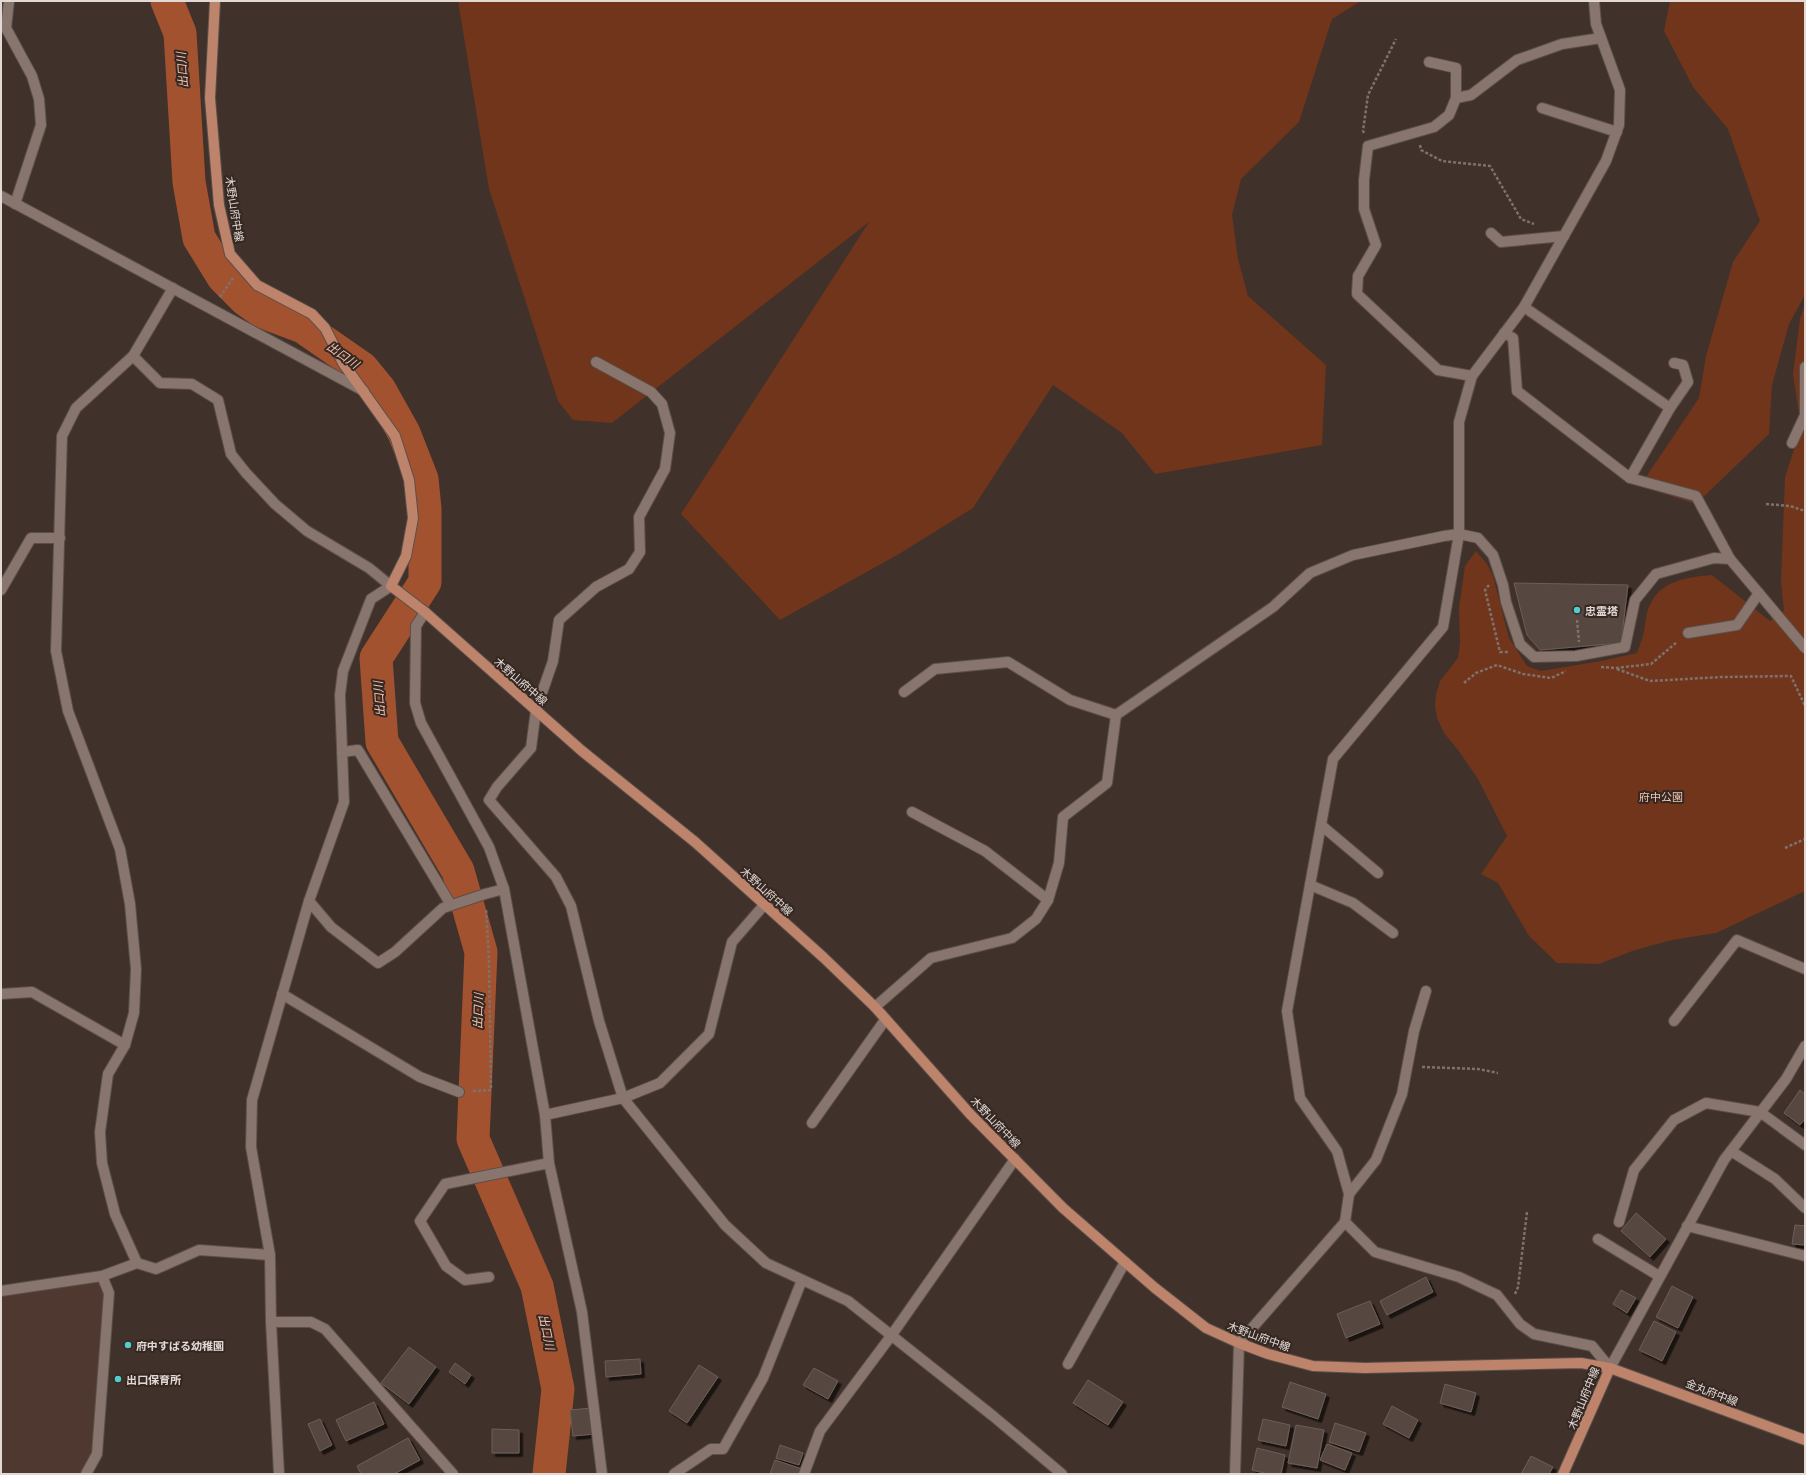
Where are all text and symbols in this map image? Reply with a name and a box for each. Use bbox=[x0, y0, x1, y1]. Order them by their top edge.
water label: 出口川 bbox=[172, 49, 192, 89]
street label: 木野山府中線 bbox=[222, 175, 248, 243]
water label: 出口川 bbox=[323, 338, 364, 373]
place label: 忠霊塔 bbox=[1585, 603, 1618, 618]
marker: 忠霊塔 bbox=[1572, 605, 1582, 615]
street label: 木野山府中線 bbox=[491, 654, 551, 708]
water label: 出口川 bbox=[369, 678, 389, 718]
park label: 府中公園 bbox=[1639, 789, 1683, 804]
street label: 木野山府中線 bbox=[737, 863, 797, 919]
water label: 出口川 bbox=[469, 991, 487, 1029]
street label: 木野山府中線 bbox=[968, 1093, 1024, 1151]
water label: 出口川 bbox=[535, 1313, 559, 1353]
street label: 木野山府中線 bbox=[1225, 1318, 1293, 1354]
place label: 府中すばる幼稚園 bbox=[136, 1338, 224, 1353]
marker: 府中すばる幼稚園 bbox=[123, 1340, 133, 1350]
street label: 木野山府中線 bbox=[1564, 1365, 1602, 1431]
place label: 出口保育所 bbox=[126, 1372, 181, 1387]
marker: 出口保育所 bbox=[113, 1374, 123, 1384]
street label: 金丸府中線 bbox=[1684, 1375, 1740, 1409]

